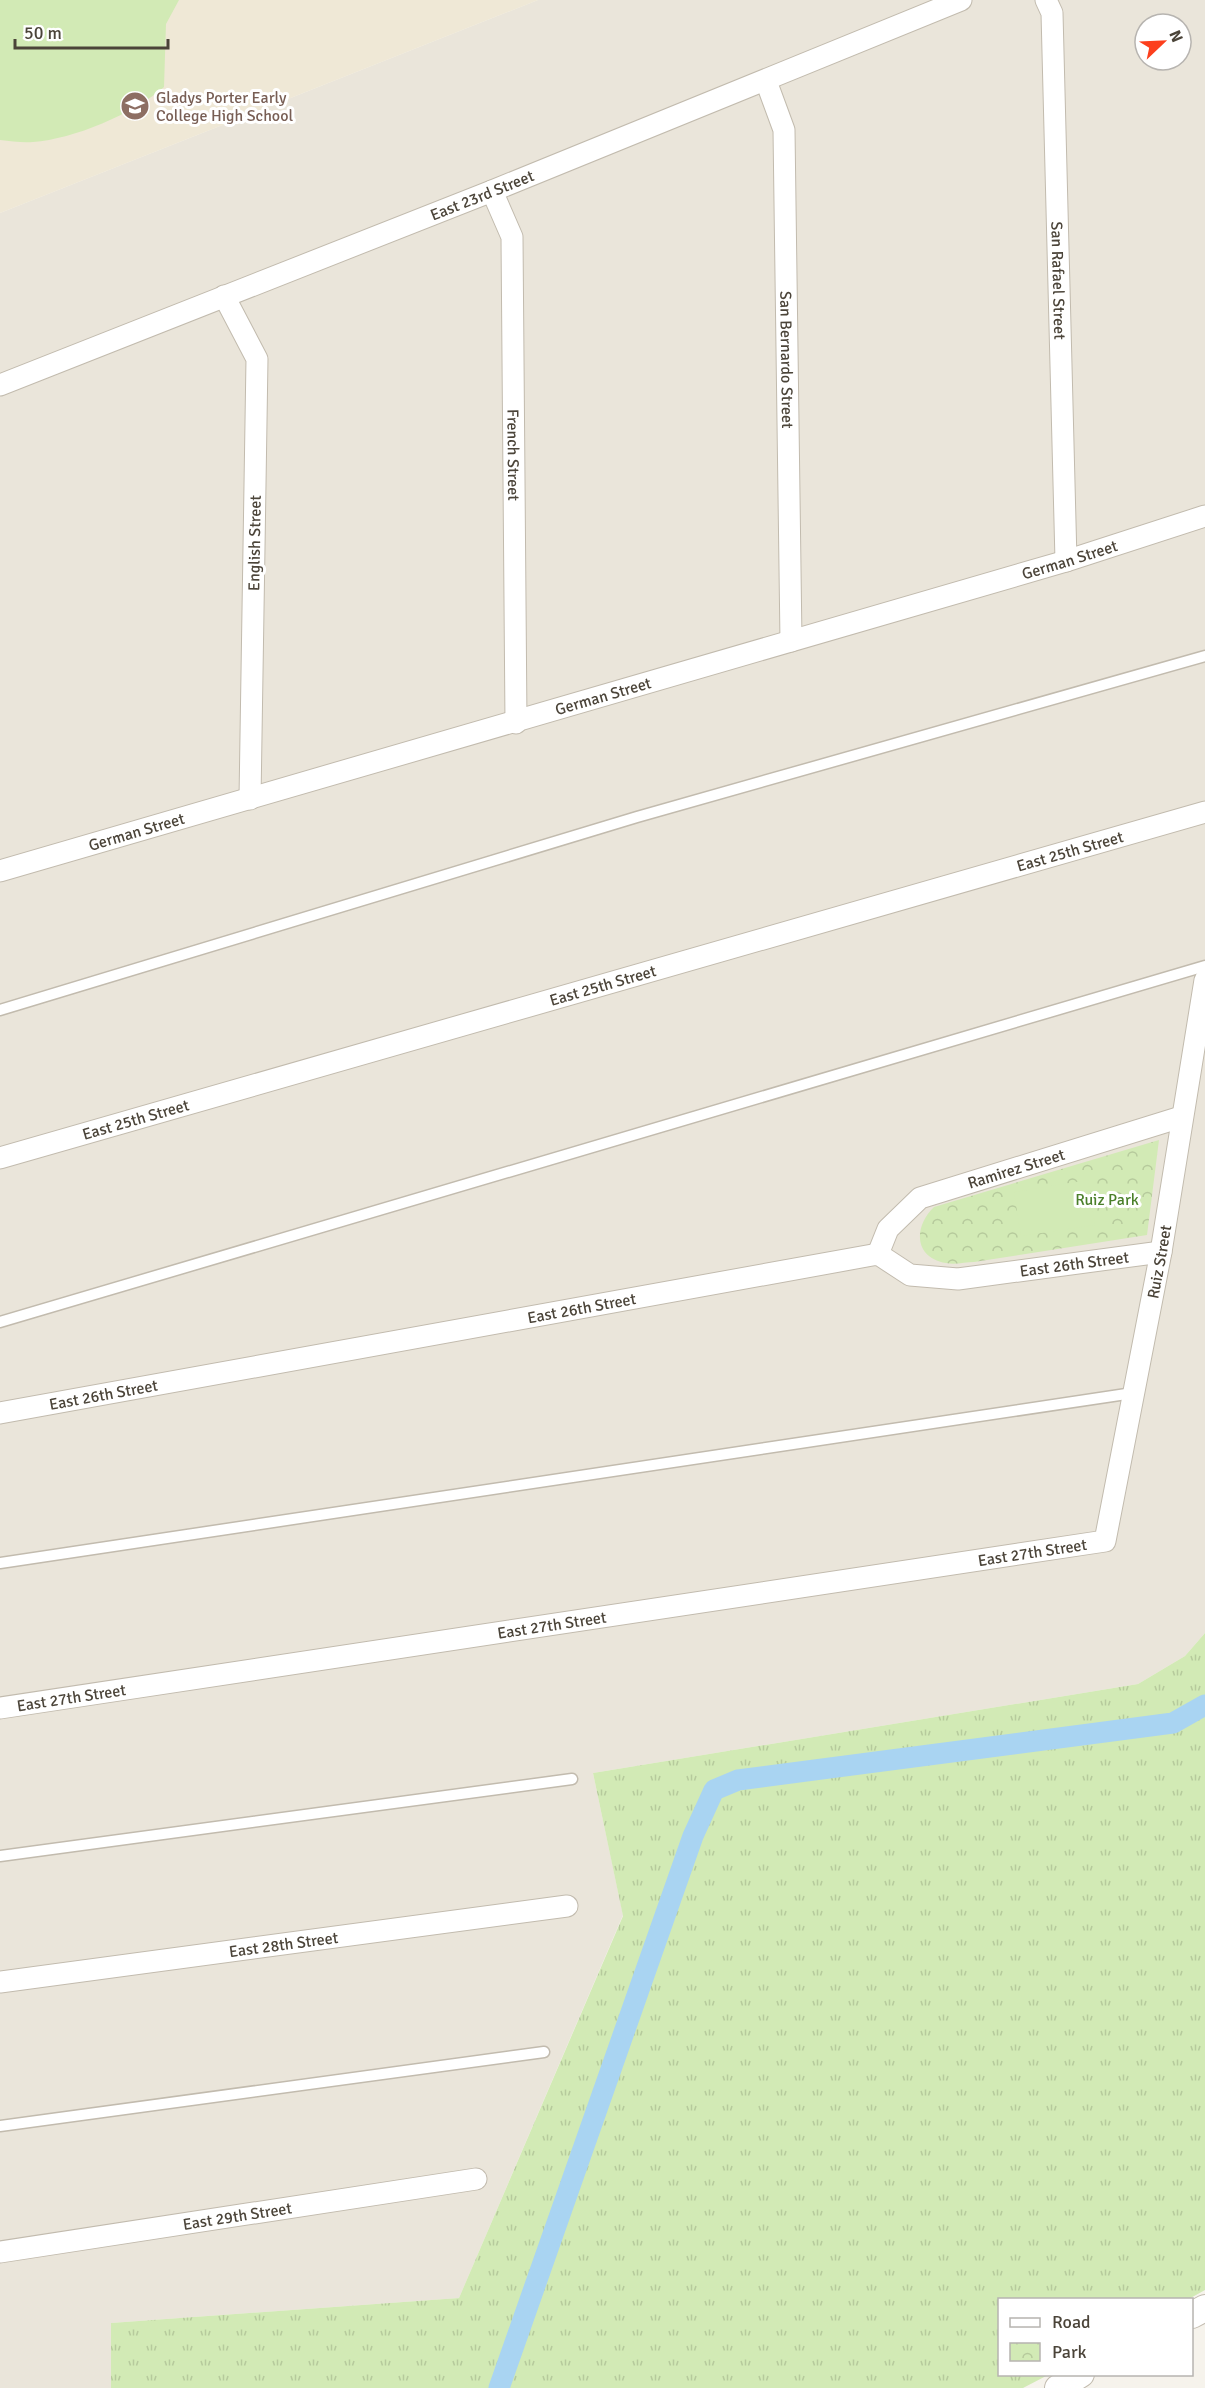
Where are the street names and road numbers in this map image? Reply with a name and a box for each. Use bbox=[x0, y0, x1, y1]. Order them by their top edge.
street label: East 23rd Street bbox=[427, 166, 537, 225]
street label: San Rafael Street bbox=[1046, 221, 1069, 340]
street label: San Bernardo Street bbox=[775, 291, 797, 429]
street label: French Street bbox=[502, 409, 523, 501]
street label: English Street bbox=[244, 494, 266, 591]
street label: German Street bbox=[1020, 536, 1121, 584]
street label: German Street bbox=[553, 673, 654, 720]
street label: German Street bbox=[86, 809, 187, 856]
street label: East 25th Street bbox=[1014, 827, 1126, 877]
street label: East 25th Street bbox=[547, 961, 659, 1011]
street label: East 25th Street bbox=[80, 1095, 192, 1145]
street label: Ramirez Street bbox=[965, 1145, 1068, 1194]
street label: Ruiz Street bbox=[1143, 1223, 1176, 1301]
street label: East 26th Street bbox=[1019, 1247, 1131, 1282]
street label: East 26th Street bbox=[526, 1289, 638, 1328]
street label: East 26th Street bbox=[48, 1376, 160, 1415]
street label: East 27th Street bbox=[977, 1535, 1089, 1571]
street label: East 27th Street bbox=[496, 1607, 608, 1644]
street label: East 27th Street bbox=[15, 1680, 128, 1716]
street label: East 28th Street bbox=[228, 1928, 340, 1962]
street label: East 29th Street bbox=[181, 2198, 294, 2235]

